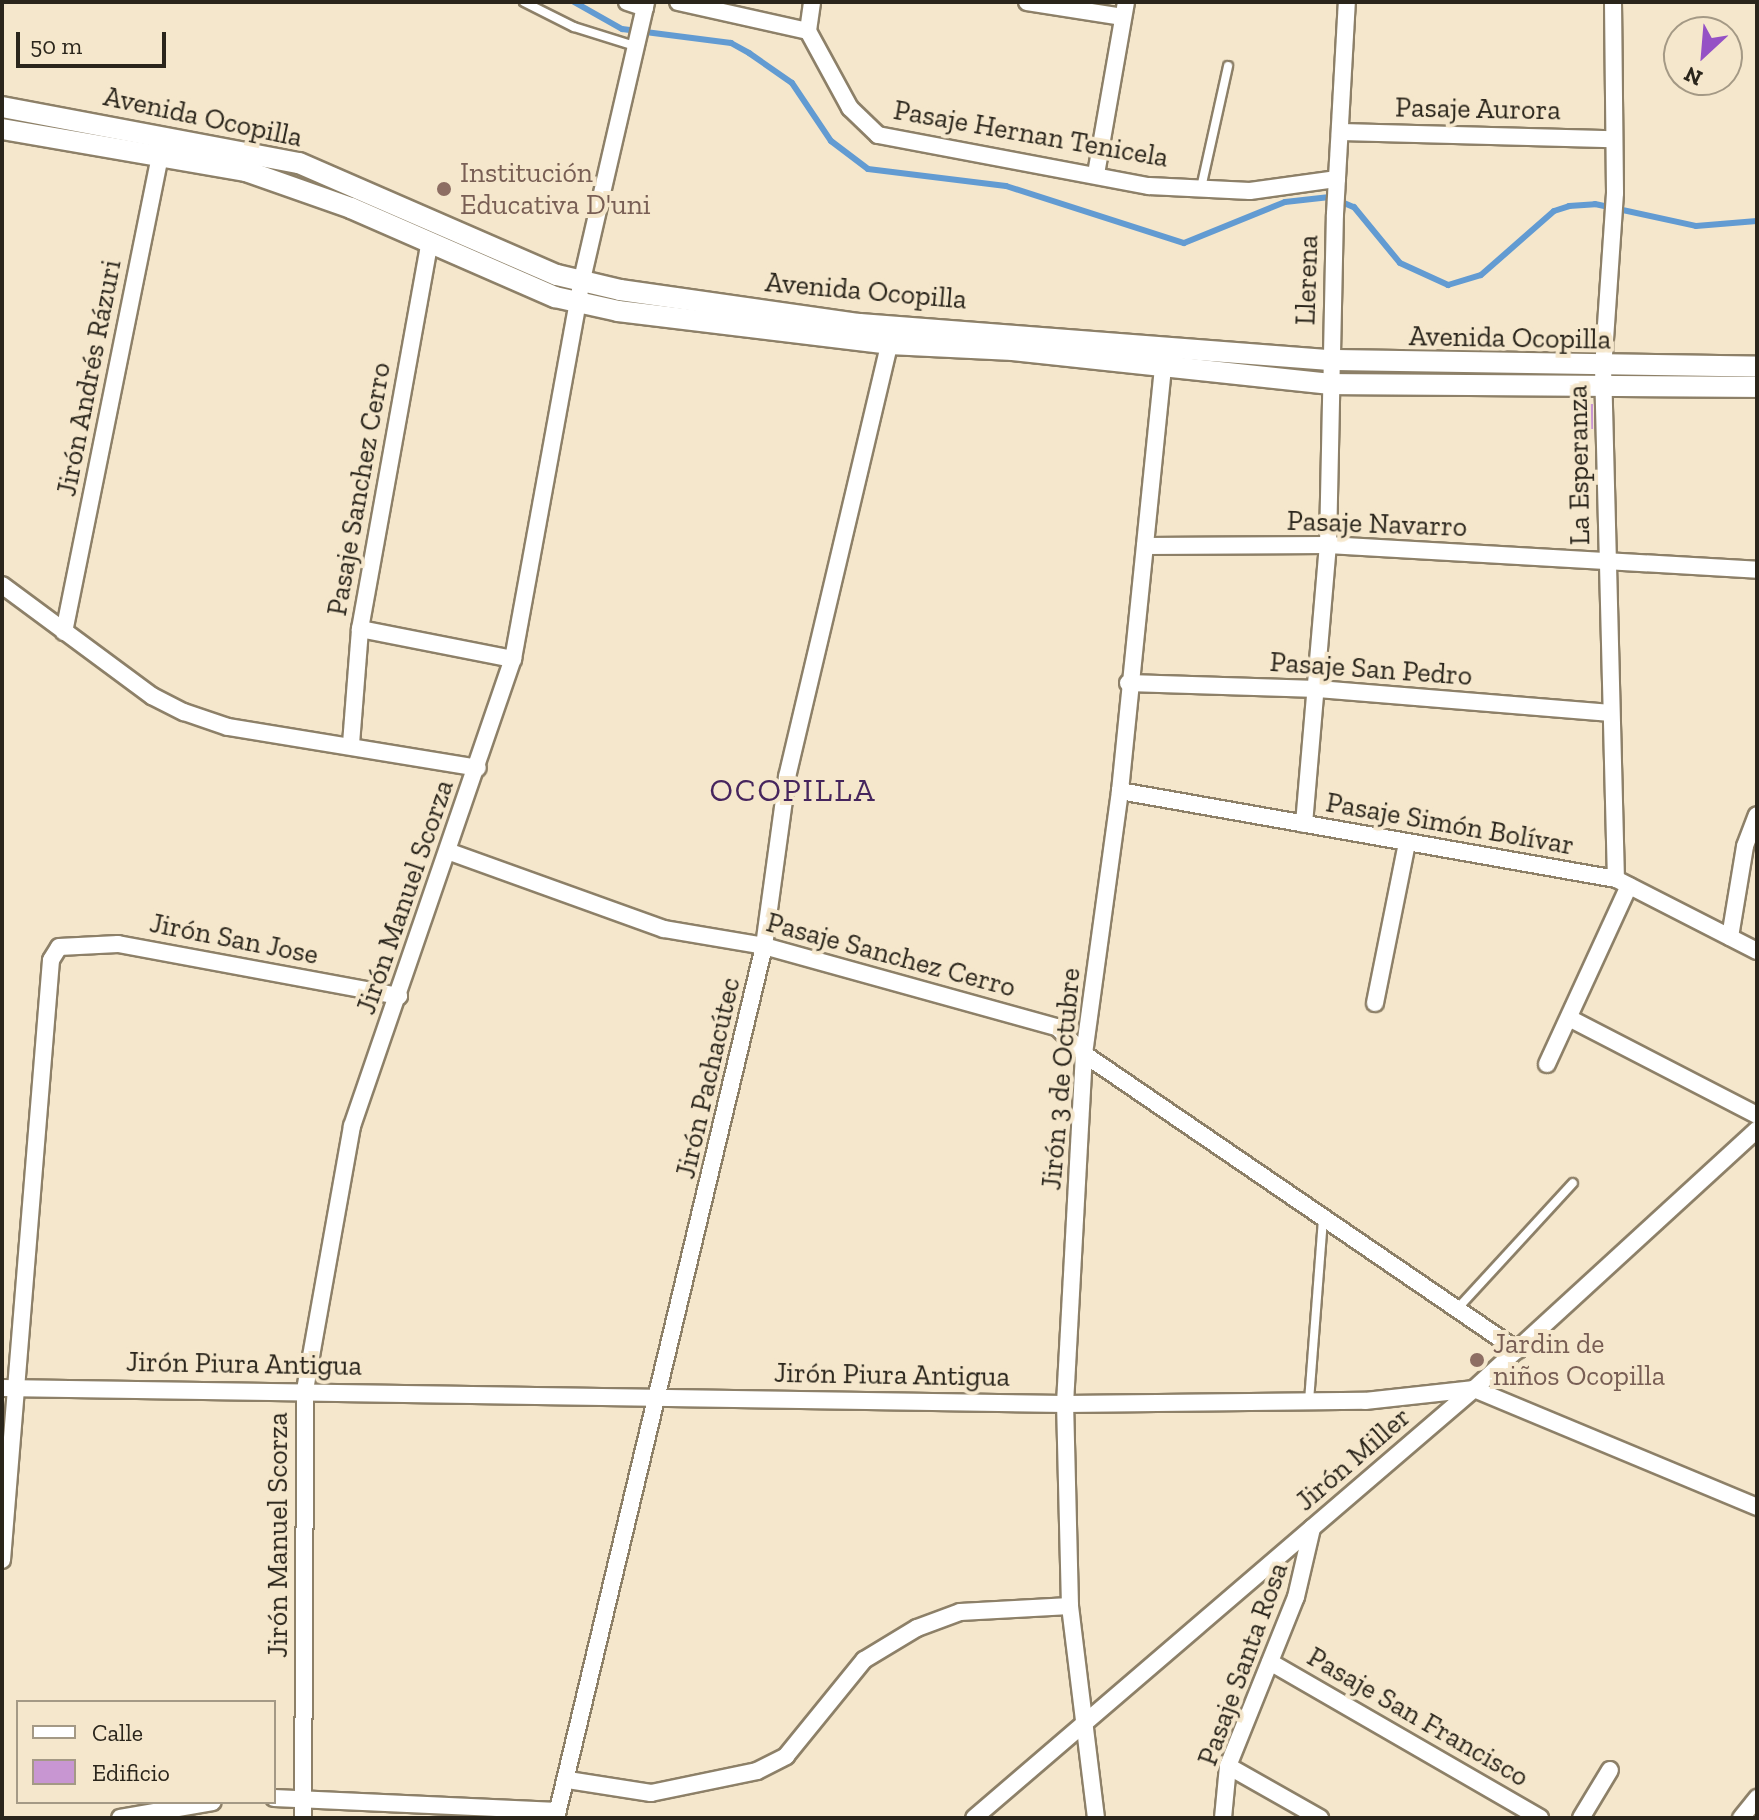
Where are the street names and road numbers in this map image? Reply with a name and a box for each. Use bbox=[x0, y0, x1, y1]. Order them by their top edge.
street label: Avenida Ocopilla bbox=[101, 80, 305, 154]
street label: Pasaje Aurora bbox=[1394, 91, 1562, 127]
street label: Pasaje Hernan Tenicela bbox=[891, 93, 1171, 175]
street label: Llerena bbox=[1289, 234, 1325, 326]
street label: Jirón Andrés Rázuri bbox=[50, 257, 128, 499]
street label: Avenida Ocopilla bbox=[764, 265, 968, 317]
street label: Avenida Ocopilla bbox=[1409, 319, 1611, 357]
street label: Pasaje Sanchez Cerro bbox=[320, 360, 398, 618]
street label: La Esperanza bbox=[1561, 385, 1597, 545]
street label: Pasaje Navarro bbox=[1286, 504, 1468, 544]
street label: Pasaje San Pedro bbox=[1269, 645, 1473, 693]
street label: Jirón Manuel Scorza bbox=[349, 775, 461, 1019]
street label: Pasaje Simón Bolívar bbox=[1323, 786, 1577, 862]
street label: Jirón San Jose bbox=[147, 906, 321, 972]
street label: Pasaje Sanchez Cerro bbox=[763, 906, 1019, 1004]
street label: Jirón 3 de Octubre bbox=[1035, 967, 1087, 1191]
street label: Jirón Pachacútec bbox=[669, 974, 747, 1182]
street label: Jirón Piura Antigua bbox=[125, 1345, 363, 1383]
street label: Jirón Piura Antigua bbox=[773, 1356, 1011, 1394]
street label: Jirón Miller bbox=[1289, 1400, 1417, 1518]
street label: Jirón Manuel Scorza bbox=[261, 1412, 295, 1658]
street label: Pasaje Santa Rosa bbox=[1191, 1558, 1295, 1770]
street label: Pasaje San Francisco bbox=[1301, 1640, 1535, 1794]

